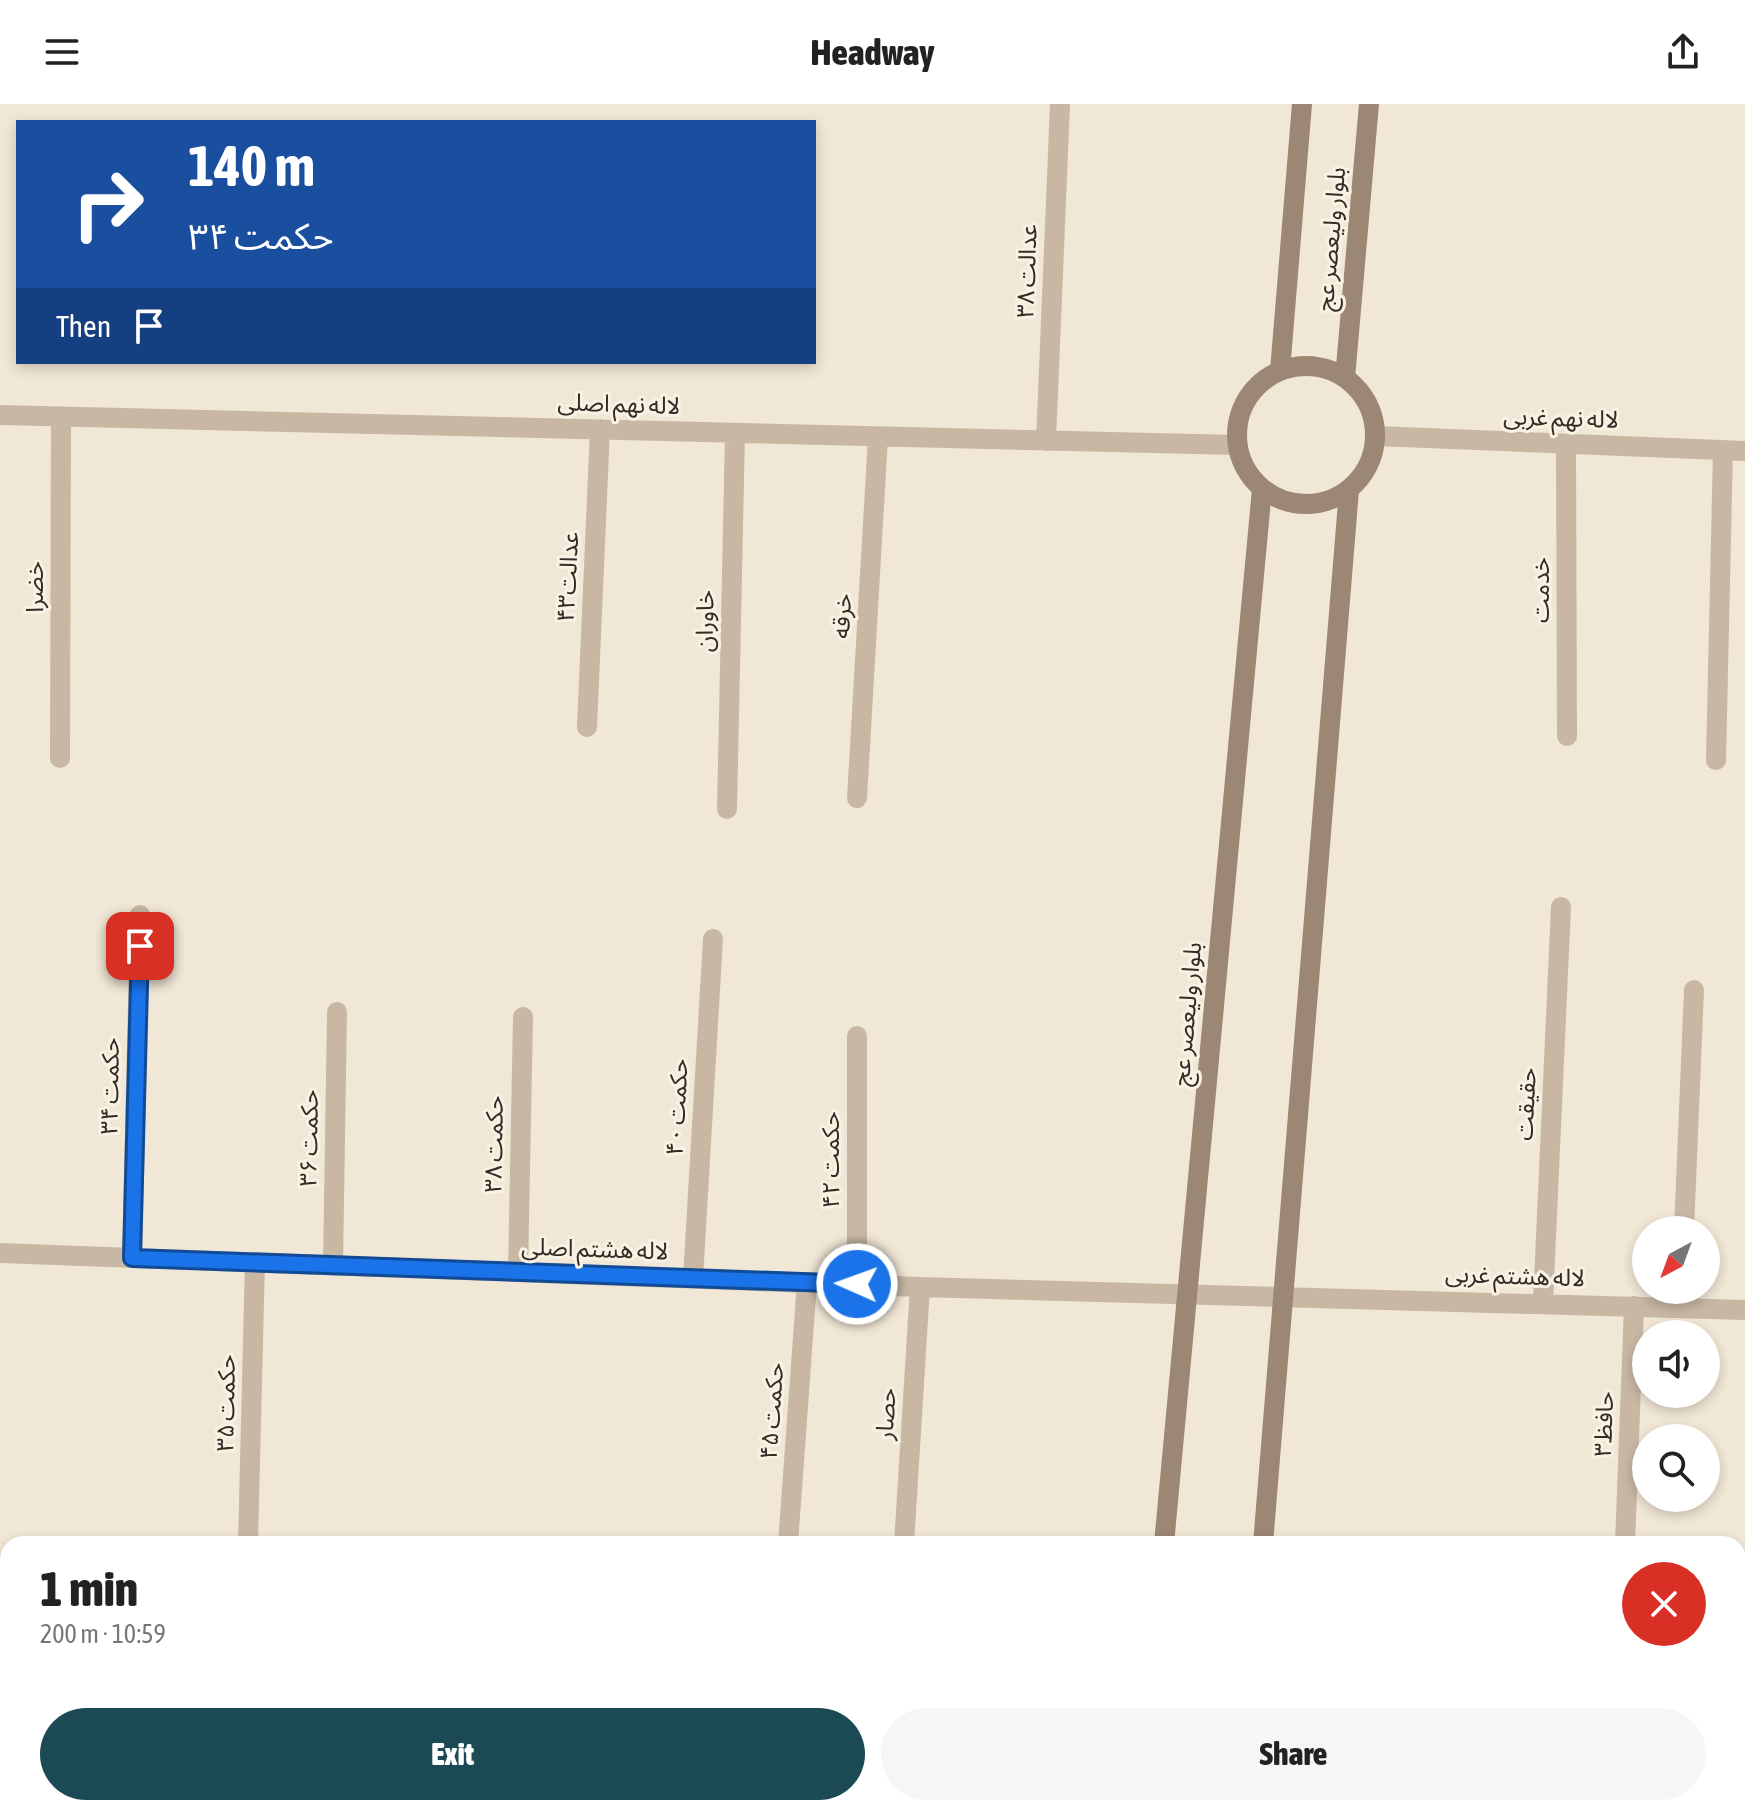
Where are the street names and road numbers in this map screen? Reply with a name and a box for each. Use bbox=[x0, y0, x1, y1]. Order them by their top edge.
street label: بلوار ولیعصر عج bbox=[1311, 166, 1354, 312]
street label: عدالت ٣٨ bbox=[1011, 224, 1042, 318]
street label: لاله نهم اصلی bbox=[557, 388, 681, 423]
street label: لاله نهم غربی bbox=[1503, 402, 1619, 437]
street label: عدالت۴۳ bbox=[552, 531, 583, 623]
street label: خدمت bbox=[1527, 557, 1554, 623]
street label: خضرا bbox=[21, 561, 49, 613]
street label: خاوران bbox=[690, 590, 720, 652]
street label: خرقه bbox=[827, 593, 857, 639]
street label: بلوار ولیعصر عج bbox=[1167, 941, 1210, 1087]
street label: حکمت ۳۴ bbox=[95, 1037, 124, 1135]
street label: حکمت ۴۰ bbox=[660, 1058, 693, 1156]
street label: حقیقت bbox=[1510, 1067, 1541, 1141]
street label: حکمت ۳۶ bbox=[294, 1089, 323, 1187]
street label: حکمت ۳۸ bbox=[479, 1095, 508, 1193]
street label: حکمت ۴۲ bbox=[817, 1111, 844, 1209]
street label: لاله هشتم اصلی bbox=[521, 1232, 669, 1269]
street label: لاله هشتم غربی bbox=[1444, 1260, 1585, 1295]
street label: حکمت ۳۵ bbox=[211, 1354, 240, 1452]
street label: حکمت ۴۵ bbox=[755, 1362, 788, 1460]
street label: حصار bbox=[870, 1387, 902, 1442]
street label: حافظ۳ bbox=[1589, 1391, 1618, 1457]

